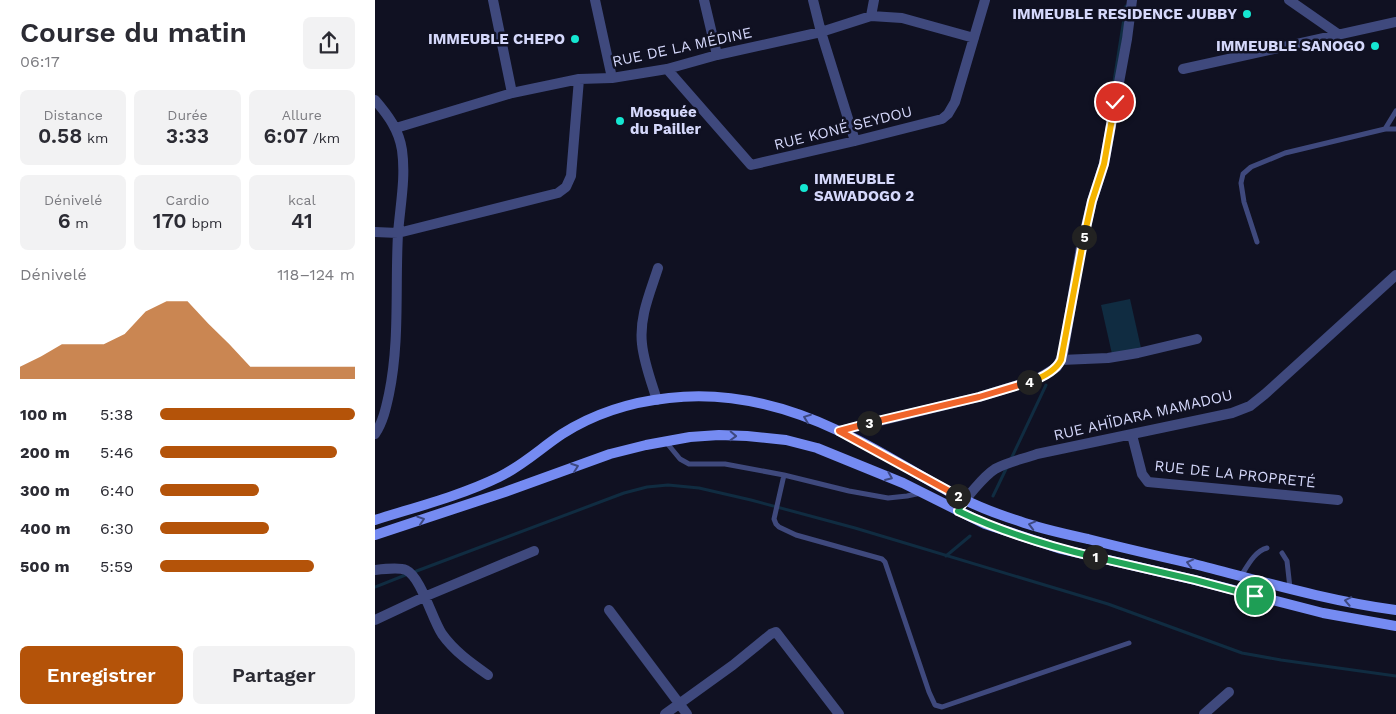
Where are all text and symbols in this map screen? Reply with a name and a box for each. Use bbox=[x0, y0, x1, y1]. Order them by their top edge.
place label: IMMEUBLE RESIDENCE JUBBY bbox=[1012, 5, 1237, 23]
marker: IMMEUBLE RESIDENCE JUBBY bbox=[1241, 8, 1253, 20]
text: Course du matin bbox=[20, 16, 247, 49]
button: share bbox=[303, 17, 355, 69]
street label: RUE DE LA MÉDINE bbox=[610, 23, 754, 71]
place label: IMMEUBLE CHEPO bbox=[428, 30, 565, 48]
marker: IMMEUBLE CHEPO bbox=[569, 33, 581, 45]
place label: IMMEUBLE SANOGO bbox=[1216, 37, 1365, 55]
marker: IMMEUBLE SANOGO bbox=[1369, 40, 1381, 52]
text: 06:17 bbox=[20, 52, 60, 71]
pin bbox=[1094, 81, 1136, 123]
icon: check bbox=[1101, 88, 1129, 116]
street label: RUE KONÉ SEYDOU bbox=[772, 102, 914, 154]
place label: Mosquée du Pailler bbox=[630, 103, 702, 138]
text: Distance bbox=[43, 107, 103, 123]
text: Durée bbox=[167, 107, 208, 123]
text: Allure bbox=[282, 107, 322, 123]
marker: Mosquée du Pailler bbox=[614, 115, 626, 127]
text: 0.58 bbox=[38, 123, 82, 148]
text: 3:33 bbox=[166, 123, 209, 148]
text: 6:07 bbox=[264, 123, 308, 148]
text: km bbox=[82, 130, 108, 146]
text: /km bbox=[308, 130, 340, 146]
place label: IMMEUBLE SAWADOGO 2 bbox=[814, 170, 914, 205]
marker: IMMEUBLE SAWADOGO 2 bbox=[798, 182, 810, 194]
text: Dénivelé bbox=[44, 192, 102, 208]
text: Cardio bbox=[166, 192, 209, 208]
text: kcal bbox=[288, 192, 316, 208]
text: 6 bbox=[58, 208, 71, 233]
text: 170 bbox=[153, 208, 187, 233]
text: 41 bbox=[291, 208, 313, 233]
text: m bbox=[71, 215, 89, 231]
text: bpm bbox=[187, 215, 222, 231]
pin: 5 bbox=[1071, 224, 1097, 250]
text: 5 bbox=[1080, 229, 1089, 245]
text: Dénivelé bbox=[20, 265, 87, 284]
text: 118–124 m bbox=[277, 265, 355, 284]
pin: 4 bbox=[1017, 370, 1041, 394]
text: 4 bbox=[1025, 374, 1034, 390]
street label: RUE AHÏDARA MAMADOU bbox=[1052, 386, 1234, 444]
text: 100 m bbox=[20, 405, 67, 424]
text: 5:38 bbox=[100, 405, 133, 424]
pin: 3 bbox=[857, 410, 881, 436]
one-way arrow bbox=[803, 414, 812, 424]
text: 3 bbox=[865, 415, 874, 431]
one-way arrow bbox=[730, 430, 738, 441]
text: 200 m bbox=[20, 443, 70, 462]
text: 5:46 bbox=[100, 443, 134, 462]
street label: RUE DE LA PROPRETÉ bbox=[1154, 457, 1316, 491]
one-way arrow bbox=[570, 463, 579, 473]
one-way arrow bbox=[884, 471, 893, 482]
text: 300 m bbox=[20, 481, 70, 500]
text: 6:40 bbox=[100, 481, 134, 500]
pin: 2 bbox=[945, 484, 971, 508]
text: 2 bbox=[954, 488, 963, 504]
one-way arrow bbox=[417, 515, 425, 525]
text: 400 m bbox=[20, 519, 71, 538]
text: 6:30 bbox=[100, 519, 134, 538]
one-way arrow bbox=[1028, 520, 1037, 531]
pin: 1 bbox=[1083, 544, 1107, 570]
text: 1 bbox=[1092, 549, 1099, 565]
text: 500 m bbox=[20, 557, 70, 576]
text: 5:59 bbox=[100, 557, 133, 576]
one-way arrow bbox=[1186, 558, 1195, 569]
pin bbox=[1234, 575, 1276, 617]
icon: arrive bbox=[1241, 582, 1269, 610]
one-way arrow bbox=[1344, 597, 1352, 607]
button: Enregistrer bbox=[20, 646, 183, 704]
button: Partager bbox=[193, 646, 355, 704]

